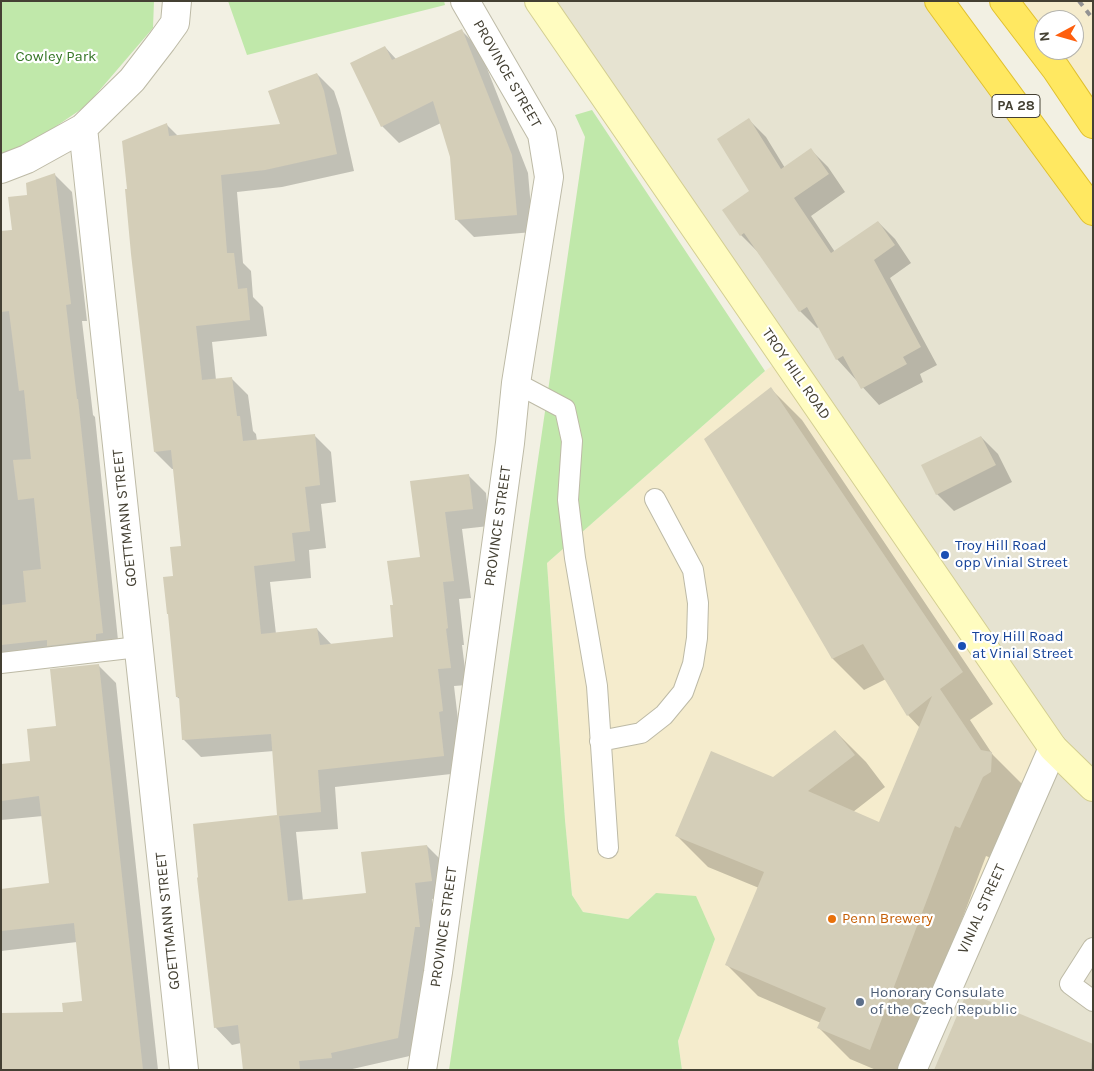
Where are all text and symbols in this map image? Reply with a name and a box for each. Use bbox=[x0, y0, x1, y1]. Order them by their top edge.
north arrow bbox=[1034, 10, 1084, 60]
street label: PROVINCE STREET bbox=[469, 17, 545, 131]
text: N bbox=[1036, 31, 1054, 42]
park label: Cowley Park bbox=[15, 48, 97, 66]
road number: PA 28 bbox=[992, 94, 1040, 118]
street label: TROY HILL ROAD bbox=[758, 325, 834, 423]
street label: GOETTMANN STREET bbox=[109, 448, 141, 588]
street label: PROVINCE STREET bbox=[481, 465, 515, 587]
place label: Troy Hill Road opp Vinial Street bbox=[955, 537, 1068, 572]
marker: Troy Hill Road opp Vinial Street bbox=[939, 549, 951, 561]
place label: Troy Hill Road at Vinial Street bbox=[972, 628, 1073, 663]
marker: Troy Hill Road at Vinial Street bbox=[956, 640, 968, 652]
street label: GOETTMANN STREET bbox=[152, 851, 184, 991]
street label: VINIAL STREET bbox=[954, 861, 1010, 957]
street label: PROVINCE STREET bbox=[427, 866, 461, 988]
place label: Penn Brewery bbox=[842, 910, 933, 928]
marker: Penn Brewery bbox=[826, 913, 838, 925]
place label: Honorary Consulate of the Czech Republic bbox=[870, 984, 1017, 1019]
marker: Honorary Consulate of the Czech Republic bbox=[854, 996, 866, 1008]

